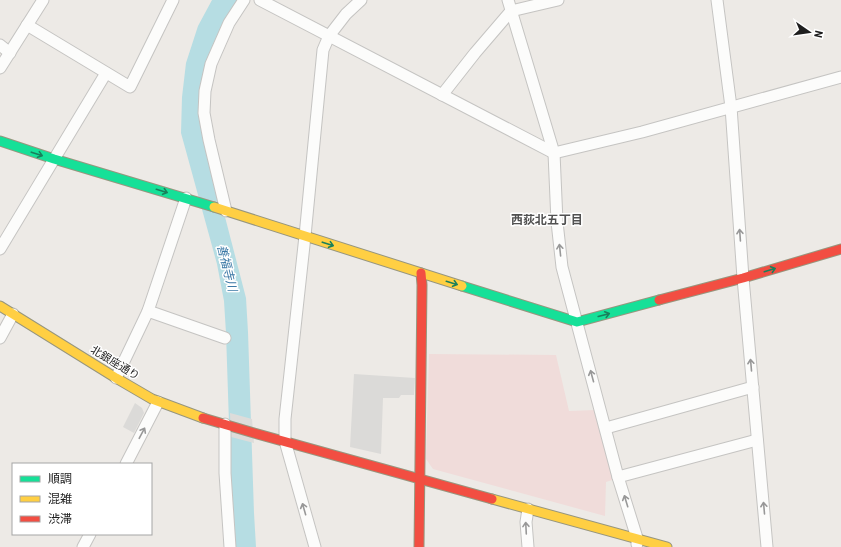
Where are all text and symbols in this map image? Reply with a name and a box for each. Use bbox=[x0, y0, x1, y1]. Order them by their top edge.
north arrow bbox=[789, 12, 829, 52]
text: N bbox=[811, 29, 825, 39]
one-way arrow bbox=[31, 150, 43, 158]
one-way arrow bbox=[155, 188, 168, 195]
district label: 西荻北五丁目 bbox=[511, 213, 583, 227]
one-way arrow bbox=[736, 229, 743, 242]
one-way arrow bbox=[322, 241, 335, 248]
water label: 善福寺川 bbox=[214, 243, 240, 295]
one-way arrow bbox=[556, 244, 564, 257]
one-way arrow bbox=[763, 266, 776, 273]
one-way arrow bbox=[446, 280, 459, 287]
one-way arrow bbox=[597, 310, 610, 318]
street label: 北銀座通り bbox=[88, 343, 142, 383]
one-way arrow bbox=[747, 359, 754, 372]
one-way arrow bbox=[587, 369, 595, 382]
one-way arrow bbox=[139, 427, 147, 439]
legend bbox=[12, 463, 152, 535]
text: 順調 bbox=[48, 472, 72, 486]
text: 混雑 bbox=[48, 492, 72, 506]
one-way arrow bbox=[622, 495, 629, 508]
one-way arrow bbox=[760, 502, 767, 515]
one-way arrow bbox=[300, 503, 307, 516]
text: 渋滞 bbox=[48, 512, 72, 526]
one-way arrow bbox=[523, 522, 530, 535]

